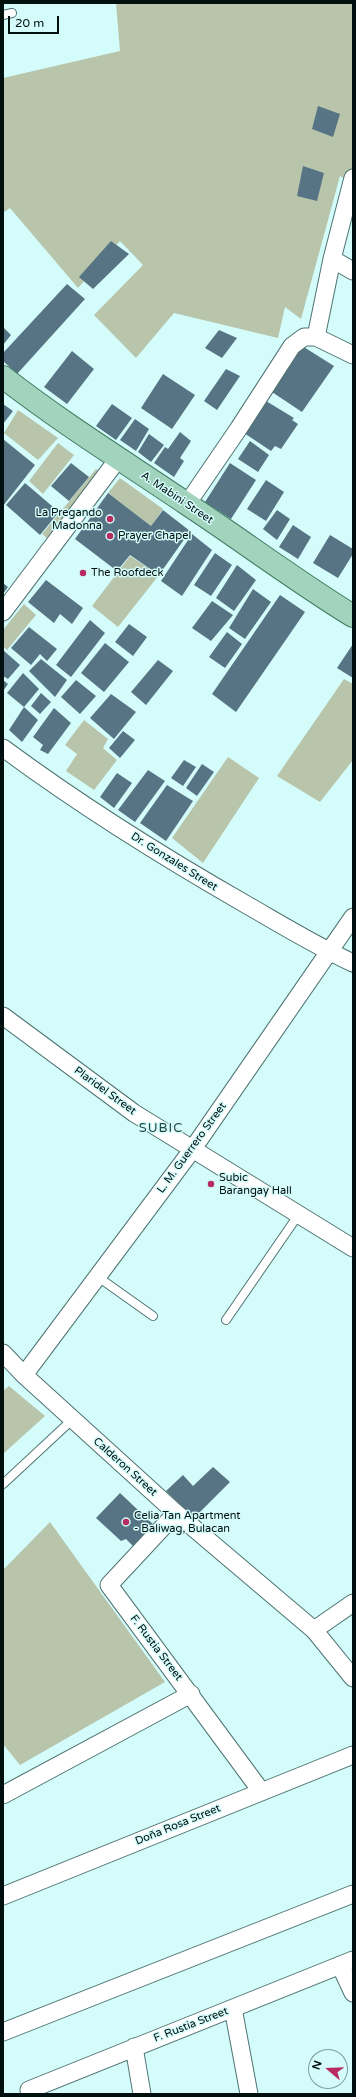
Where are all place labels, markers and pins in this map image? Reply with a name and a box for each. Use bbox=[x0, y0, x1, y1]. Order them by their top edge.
place label: La Pregando Madonna bbox=[36, 506, 102, 532]
marker: La Pregando Madonna bbox=[105, 514, 115, 524]
place label: Prayer Chapel bbox=[118, 529, 191, 543]
marker: Prayer Chapel bbox=[105, 531, 115, 541]
place label: The Roofdeck bbox=[91, 566, 163, 580]
marker: The Roofdeck bbox=[78, 568, 88, 578]
place label: Subic Barangay Hall bbox=[219, 1171, 292, 1197]
marker: Subic Barangay Hall bbox=[206, 1179, 216, 1189]
place label: Celia Tan Apartment - Baliwag, Bulacan bbox=[134, 1509, 241, 1535]
marker: Celia Tan Apartment - Baliwag, Bulacan bbox=[121, 1517, 131, 1527]

